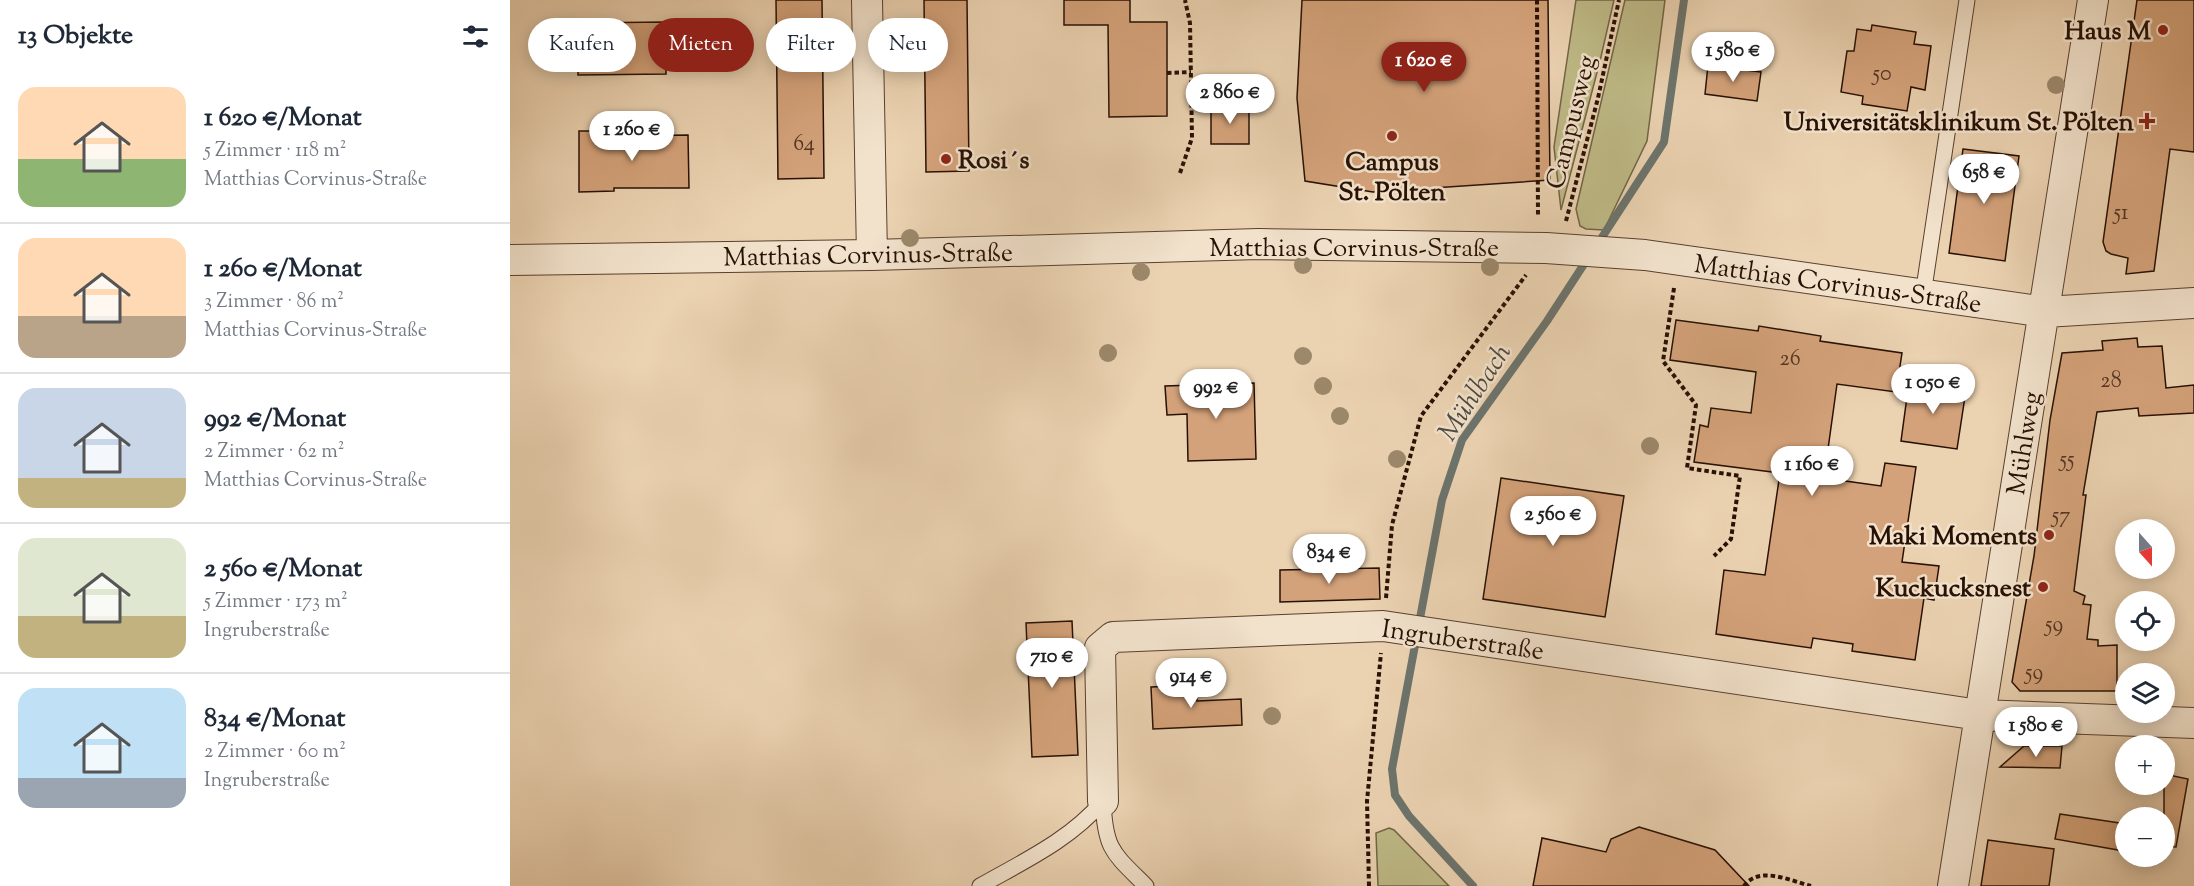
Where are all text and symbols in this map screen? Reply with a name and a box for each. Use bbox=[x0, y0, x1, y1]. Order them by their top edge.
place label: Haus M bbox=[2064, 14, 2151, 51]
text: 13 Objekte bbox=[18, 18, 133, 55]
chip: Kaufen bbox=[528, 18, 636, 72]
chip: Mieten bbox=[648, 18, 754, 72]
chip: Filter bbox=[766, 18, 856, 72]
chip: Neu bbox=[868, 18, 948, 72]
icon: filters bbox=[459, 20, 492, 53]
marker: Haus M bbox=[2156, 23, 2170, 37]
pin: 1 580 € bbox=[1678, 32, 1788, 83]
text: 1 580 € bbox=[1705, 37, 1761, 66]
pin: 1 620 € bbox=[1369, 42, 1479, 93]
text: 1 620 € bbox=[1395, 47, 1453, 76]
street label: Campusweg bbox=[1538, 52, 1607, 194]
house number: 50 bbox=[1870, 59, 1892, 91]
pin: 2 860 € bbox=[1175, 74, 1285, 125]
text: 2 860 € bbox=[1200, 79, 1260, 108]
text: 1 620 €/Monat bbox=[204, 100, 362, 137]
place label: Universitätsklinikum St. Pölten bbox=[1784, 105, 2135, 142]
icon: home bbox=[66, 111, 138, 183]
pin: 1 260 € bbox=[577, 111, 687, 162]
marker: Universitätsklinikum St. Pölten bbox=[2138, 112, 2156, 130]
text: 1 260 € bbox=[603, 116, 661, 145]
house number: 64 bbox=[793, 129, 815, 161]
marker: Campus St. Pölten bbox=[1385, 129, 1399, 143]
text: 5 Zimmer · 118 m² bbox=[204, 137, 346, 166]
place label: Rosi´s bbox=[958, 143, 1029, 180]
place label: Campus St. Pölten bbox=[1338, 145, 1446, 212]
marker: Rosi´s bbox=[939, 152, 953, 166]
pin: 658 € bbox=[1942, 154, 2026, 205]
text: 658 € bbox=[1962, 159, 2006, 188]
text: Matthias Corvinus-Straße bbox=[204, 166, 427, 195]
house number: 51 bbox=[2111, 198, 2129, 230]
street label: Matthias Corvinus-Straße bbox=[1209, 231, 1499, 268]
street label: Matthias Corvinus-Straße bbox=[723, 235, 1013, 278]
street label: Matthias Corvinus-Straße bbox=[1691, 247, 1984, 324]
text: 1 260 €/Monat bbox=[204, 251, 362, 288]
icon: home bbox=[66, 262, 138, 334]
text: 3 Zimmer · 86 m² bbox=[204, 288, 344, 317]
text: Matthias Corvinus-Straße bbox=[204, 317, 427, 346]
water label: Mühlbach bbox=[1430, 337, 1522, 450]
house number: 26 bbox=[1779, 344, 1801, 376]
pin: 1 050 € bbox=[1878, 364, 1988, 415]
house number: 28 bbox=[2100, 366, 2122, 398]
pin: 992 € bbox=[1174, 369, 1258, 420]
text: 1 050 € bbox=[1905, 369, 1961, 398]
text: 992 € bbox=[1193, 374, 1239, 403]
street label: Mühlweg bbox=[1999, 389, 2052, 498]
text: 992 €/Monat bbox=[204, 401, 346, 438]
icon: home bbox=[66, 412, 138, 484]
text: 2 Zimmer · 62 m² bbox=[204, 438, 344, 467]
house number: 55 bbox=[2057, 445, 2075, 477]
pin: 1 160 € bbox=[1757, 446, 1867, 497]
text: 1 160 € bbox=[1785, 451, 1839, 480]
text: Matthias Corvinus-Straße bbox=[204, 467, 427, 496]
pin: 2 560 € bbox=[1498, 496, 1608, 547]
text: 2 560 € bbox=[1524, 501, 1582, 530]
house number: 57 bbox=[2050, 501, 2070, 533]
place label: Maki Moments bbox=[1869, 519, 2037, 556]
north arrow bbox=[2115, 519, 2175, 579]
map controls bbox=[2115, 519, 2175, 867]
marker: Maki Moments bbox=[2042, 528, 2056, 542]
pin: 834 € bbox=[1287, 534, 1371, 585]
text: 834 € bbox=[1307, 539, 1351, 568]
text: 2 560 €/Monat bbox=[204, 551, 362, 588]
icon: home bbox=[66, 562, 138, 634]
place label: Kuckucksnest bbox=[1875, 571, 2031, 608]
marker: Kuckucksnest bbox=[2036, 580, 2050, 594]
text: 5 Zimmer · 173 m² bbox=[204, 588, 348, 617]
button: locate bbox=[2115, 591, 2175, 651]
house number: 59 bbox=[2043, 610, 2063, 642]
street label: Ingruberstraße bbox=[1379, 612, 1546, 671]
text: Ingruberstraße bbox=[204, 617, 330, 646]
pin: 710 € bbox=[1010, 638, 1094, 689]
text: 710 € bbox=[1030, 643, 1074, 672]
pin: 914 € bbox=[1149, 658, 1233, 709]
house number: 59 bbox=[2023, 658, 2043, 690]
text: 914 € bbox=[1169, 663, 1213, 692]
button: layers bbox=[2115, 663, 2175, 723]
text: 834 €/Monat bbox=[204, 701, 345, 738]
pin: 1 580 € bbox=[1981, 707, 2091, 758]
icon: home bbox=[66, 712, 138, 784]
text: 1 580 € bbox=[2008, 712, 2064, 741]
button: + bbox=[2115, 735, 2175, 795]
text: 2 Zimmer · 60 m² bbox=[204, 738, 346, 767]
text: Ingruberstraße bbox=[204, 767, 330, 796]
button: − bbox=[2115, 807, 2175, 867]

